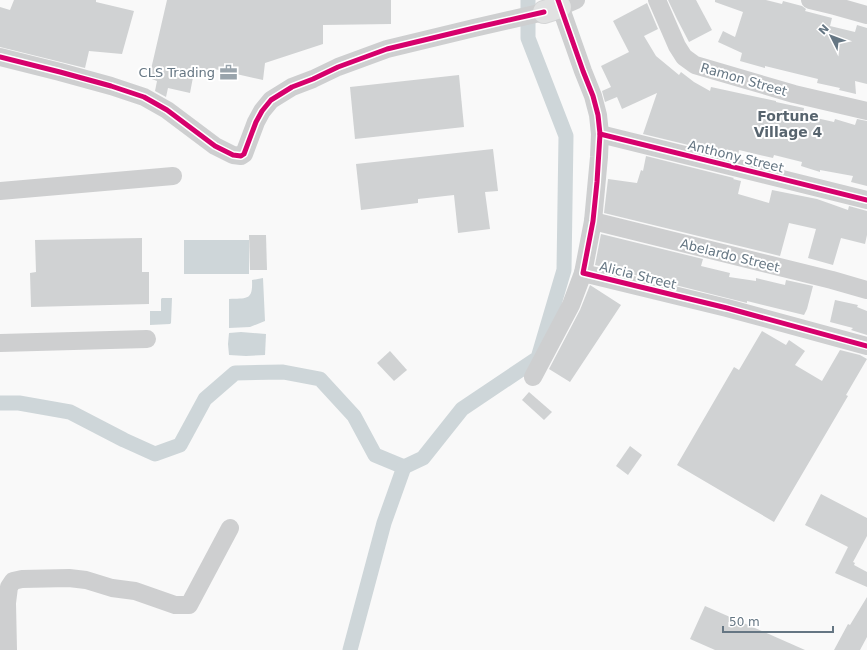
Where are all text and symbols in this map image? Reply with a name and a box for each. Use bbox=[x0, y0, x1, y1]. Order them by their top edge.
north arrow bbox=[811, 16, 851, 56]
text: N bbox=[816, 22, 832, 37]
street label: Ramon Street bbox=[699, 60, 789, 99]
office icon: CLS Trading bbox=[218, 62, 238, 82]
place label: CLS Trading bbox=[139, 65, 215, 80]
district label: Fortune Village 4 bbox=[754, 108, 823, 140]
street label: Anthony Street bbox=[687, 137, 785, 176]
street label: Abelardo Street bbox=[679, 236, 781, 275]
street label: Alicia Street bbox=[598, 259, 678, 292]
scale bar bbox=[723, 608, 833, 634]
text: 50 m bbox=[729, 615, 760, 629]

